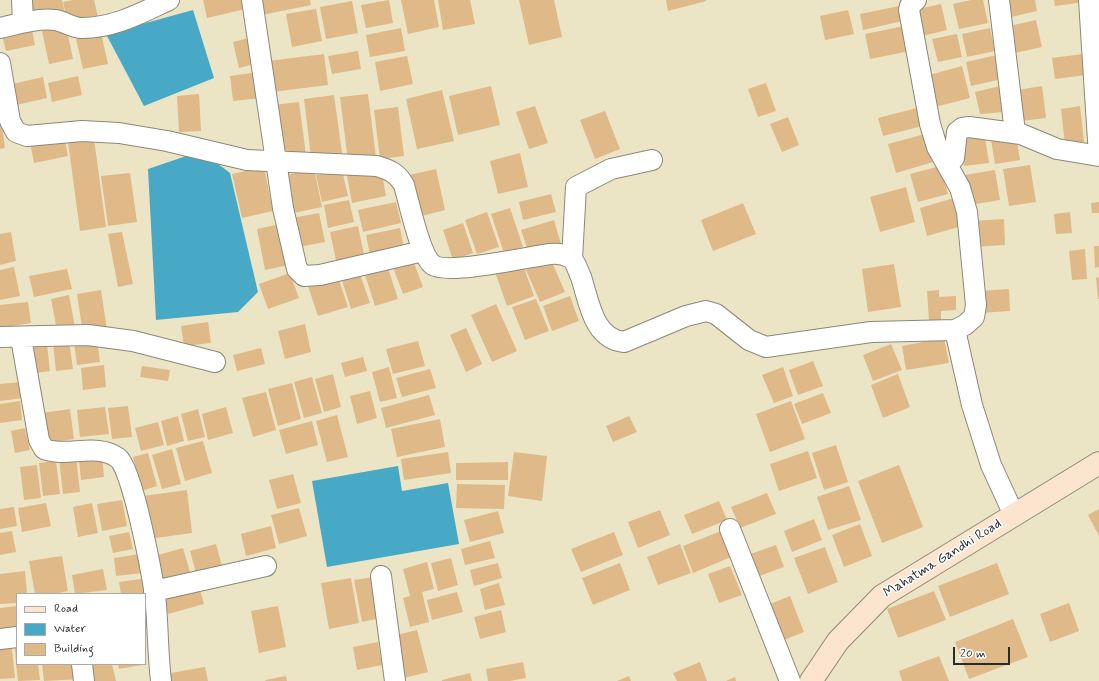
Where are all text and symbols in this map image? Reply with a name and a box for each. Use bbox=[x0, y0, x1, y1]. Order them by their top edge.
street label: Mahatma Gandhi Road bbox=[881, 516, 1005, 602]
legend bbox=[16, 593, 146, 665]
text: Road bbox=[54, 601, 78, 617]
text: Water bbox=[54, 621, 86, 637]
scale bar bbox=[955, 639, 1012, 665]
text: Building bbox=[54, 641, 94, 657]
text: 20 m bbox=[960, 646, 986, 662]

